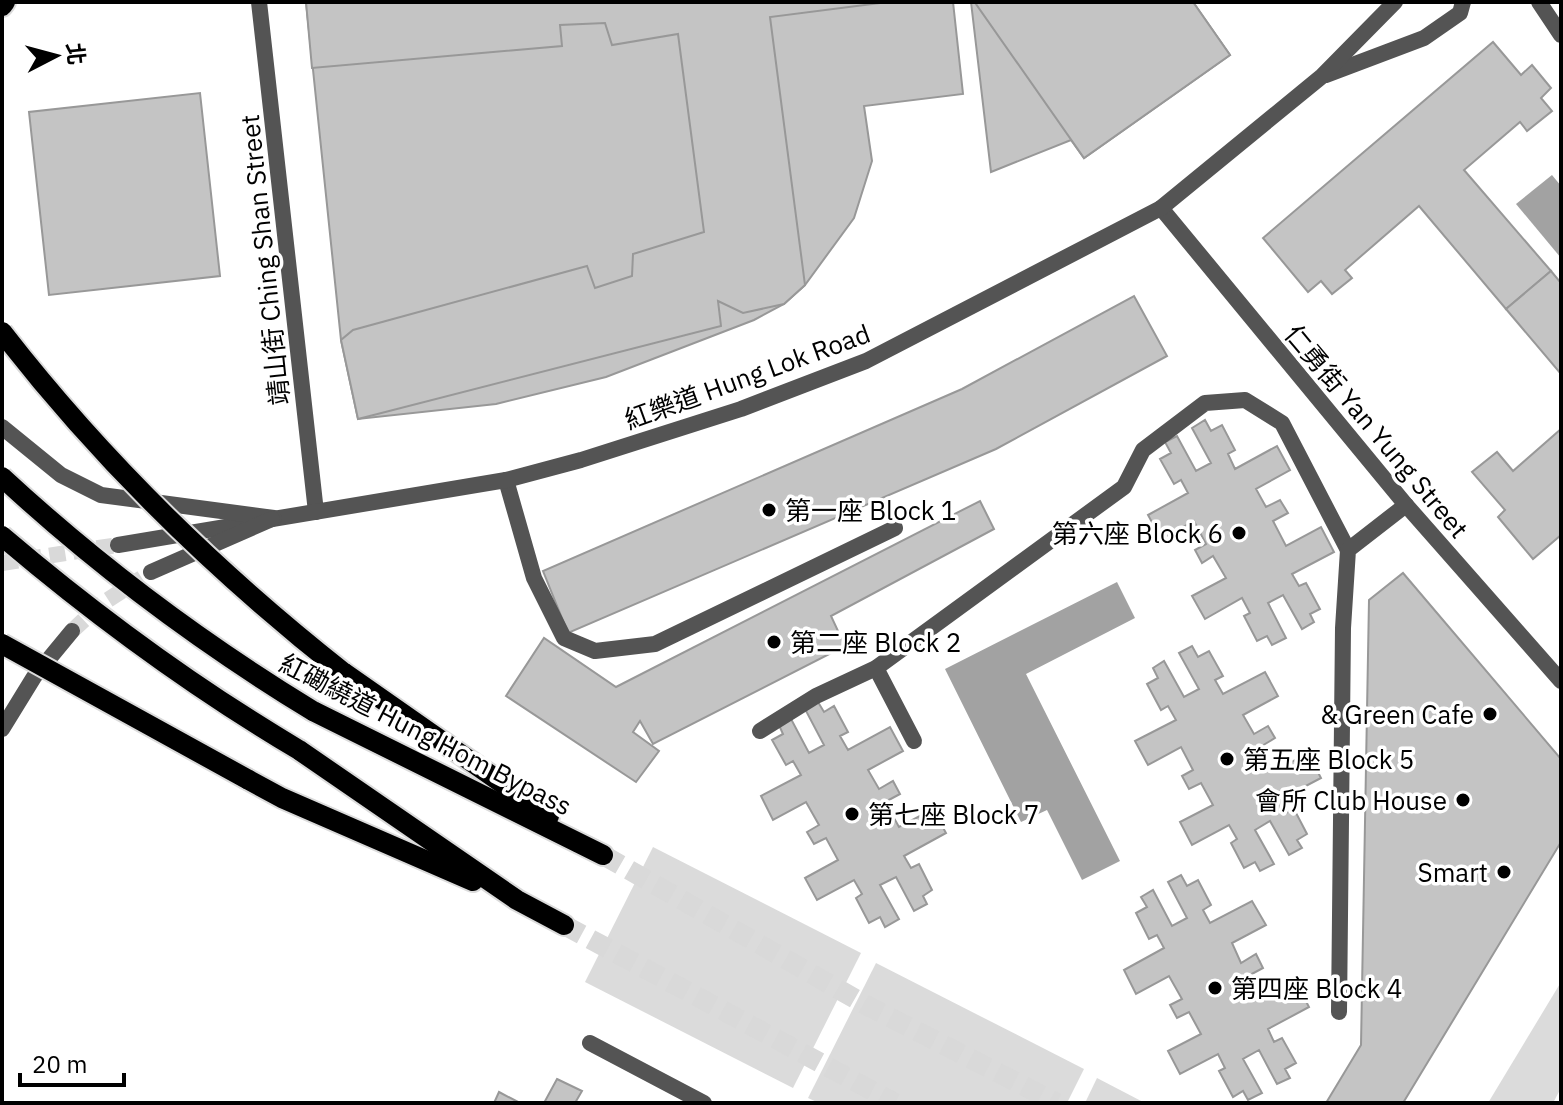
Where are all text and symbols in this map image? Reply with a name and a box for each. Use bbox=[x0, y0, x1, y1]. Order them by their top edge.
north arrow bbox=[16, 16, 96, 96]
text: 北 bbox=[61, 41, 92, 66]
street label: 靖山街 Ching Shan Street bbox=[232, 113, 296, 407]
street label: 紅樂道 Hung Lok Road bbox=[620, 316, 874, 436]
street label: 仁勇街 Yan Yung Street bbox=[1278, 317, 1476, 545]
place label: 第一座 Block 1 bbox=[785, 493, 956, 527]
marker: 第一座 Block 1 bbox=[760, 501, 778, 519]
place label: 第六座 Block 6 bbox=[1052, 516, 1223, 550]
marker: 第六座 Block 6 bbox=[1230, 524, 1248, 542]
place label: 第二座 Block 2 bbox=[790, 625, 961, 659]
marker: 第二座 Block 2 bbox=[765, 633, 783, 651]
street label: 紅磡繞道 Hung Hom Bypass bbox=[274, 645, 578, 823]
place label: & Green Cafe bbox=[1320, 697, 1474, 731]
marker: & Green Cafe bbox=[1481, 705, 1499, 723]
place label: 第五座 Block 5 bbox=[1243, 742, 1414, 776]
marker: 第五座 Block 5 bbox=[1218, 750, 1236, 768]
place label: 會所 Club House bbox=[1255, 783, 1447, 817]
marker: 會所 Club House bbox=[1454, 791, 1472, 809]
place label: 第七座 Block 7 bbox=[868, 797, 1039, 831]
marker: 第七座 Block 7 bbox=[843, 805, 861, 823]
place label: Smart bbox=[1418, 855, 1488, 889]
marker: Smart bbox=[1495, 863, 1513, 881]
place label: 第四座 Block 4 bbox=[1231, 971, 1402, 1005]
marker: 第四座 Block 4 bbox=[1206, 979, 1224, 997]
scale bar bbox=[20, 1037, 124, 1087]
text: 20 m bbox=[32, 1048, 87, 1080]

